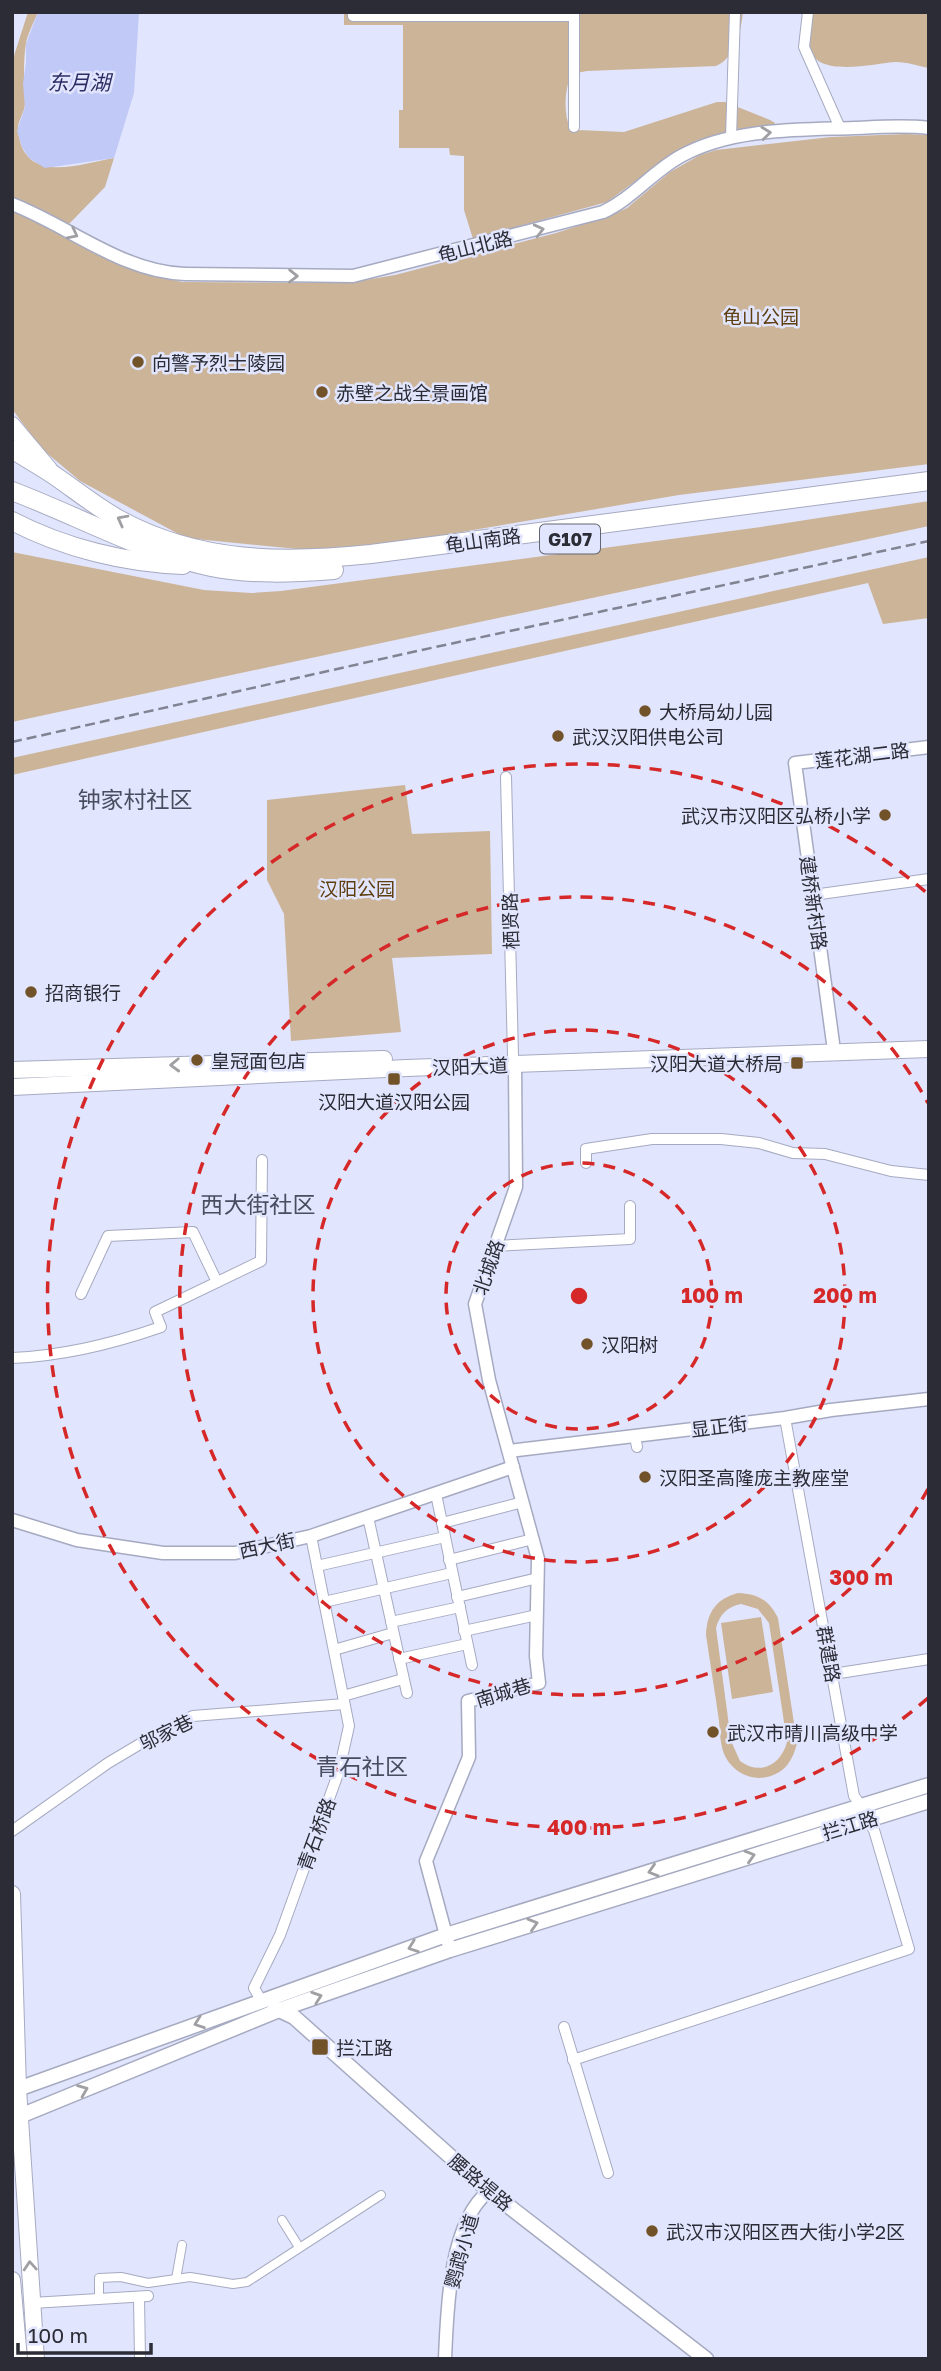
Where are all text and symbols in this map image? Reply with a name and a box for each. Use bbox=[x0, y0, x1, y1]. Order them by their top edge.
water label: 东月湖 bbox=[48, 69, 113, 95]
one-way arrow bbox=[760, 126, 772, 141]
one-way arrow bbox=[533, 224, 545, 238]
one-way arrow bbox=[66, 226, 79, 239]
street label: 龟山北路 bbox=[435, 226, 515, 266]
one-way arrow bbox=[288, 268, 298, 284]
park label: 龟山公园 bbox=[723, 305, 799, 328]
place label: 向警予烈士陵园 bbox=[152, 351, 285, 374]
marker: 向警予烈士陵园 bbox=[130, 354, 146, 370]
place label: 赤壁之战全景画馆 bbox=[336, 381, 488, 404]
marker: 赤壁之战全景画馆 bbox=[314, 384, 330, 400]
one-way arrow bbox=[116, 515, 129, 529]
street label: 龟山南路 bbox=[444, 523, 522, 557]
road number: G107 bbox=[540, 524, 600, 554]
place label: 大桥局幼儿园 bbox=[659, 700, 773, 723]
marker: 大桥局幼儿园 bbox=[637, 703, 653, 719]
place label: 武汉汉阳供电公司 bbox=[572, 725, 724, 748]
marker: 武汉汉阳供电公司 bbox=[550, 728, 566, 744]
street label: 莲花湖二路 bbox=[813, 738, 911, 772]
district label: 钟家村社区 bbox=[78, 785, 193, 813]
place label: 武汉市汉阳区弘桥小学 bbox=[681, 804, 871, 827]
marker: 武汉市汉阳区弘桥小学 bbox=[877, 807, 893, 823]
street label: 建桥新村路 bbox=[796, 854, 832, 952]
park label: 汉阳公园 bbox=[319, 877, 395, 900]
street label: 栖贤路 bbox=[498, 892, 522, 950]
place label: 招商银行 bbox=[45, 981, 121, 1004]
marker: 招商银行 bbox=[23, 984, 39, 1000]
place label: 皇冠面包店 bbox=[211, 1049, 306, 1072]
marker: 皇冠面包店 bbox=[189, 1052, 205, 1068]
place label: 汉阳大道大桥局 bbox=[650, 1052, 783, 1075]
street label: 汉阳大道 bbox=[432, 1053, 508, 1079]
marker: 汉阳大道大桥局 bbox=[789, 1055, 805, 1071]
one-way arrow bbox=[169, 1057, 180, 1073]
marker: 汉阳大道汉阳公园 bbox=[386, 1071, 402, 1087]
place label: 汉阳大道汉阳公园 bbox=[318, 1090, 470, 1113]
district label: 西大街社区 bbox=[201, 1190, 316, 1218]
street label: 北城路 bbox=[468, 1236, 508, 1298]
text: 100 m bbox=[681, 1282, 743, 1308]
text: 200 m bbox=[813, 1282, 877, 1308]
centre of rings bbox=[567, 1284, 591, 1308]
place label: 汉阳树 bbox=[601, 1333, 658, 1356]
marker: 汉阳树 bbox=[579, 1336, 595, 1352]
street label: 显正街 bbox=[689, 1411, 749, 1441]
place label: 汉阳圣高隆庞主教座堂 bbox=[659, 1466, 849, 1489]
marker: 汉阳圣高隆庞主教座堂 bbox=[637, 1469, 653, 1485]
street label: 西大街 bbox=[237, 1528, 297, 1562]
text: 300 m bbox=[829, 1564, 893, 1590]
street label: 群建路 bbox=[813, 1624, 845, 1684]
street label: 南城巷 bbox=[472, 1673, 534, 1711]
street label: 邬家巷 bbox=[135, 1709, 197, 1755]
place label: 武汉市晴川高级中学 bbox=[727, 1721, 898, 1744]
marker: 武汉市晴川高级中学 bbox=[705, 1724, 721, 1740]
district label: 青石社区 bbox=[316, 1752, 408, 1780]
street label: 青石桥路 bbox=[292, 1794, 340, 1874]
street label: 拦江路 bbox=[819, 1806, 881, 1844]
text: 400 m bbox=[547, 1814, 611, 1840]
one-way arrow bbox=[744, 1850, 756, 1865]
one-way arrow bbox=[647, 1862, 659, 1877]
one-way arrow bbox=[527, 1918, 539, 1933]
one-way arrow bbox=[407, 1939, 419, 1953]
one-way arrow bbox=[311, 1991, 323, 2005]
one-way arrow bbox=[193, 2015, 205, 2029]
place label: 拦江路 bbox=[336, 2036, 393, 2059]
marker: 拦江路 bbox=[310, 2037, 330, 2057]
one-way arrow bbox=[77, 2084, 89, 2098]
street label: 腰路堤路 bbox=[444, 2149, 518, 2215]
street label: 鹦鹉小道 bbox=[439, 2211, 483, 2291]
place label: 武汉市汉阳区西大街小学2区 bbox=[666, 2220, 905, 2243]
marker: 武汉市汉阳区西大街小学2区 bbox=[644, 2223, 660, 2239]
one-way arrow bbox=[23, 2260, 38, 2271]
scale bar bbox=[18, 2312, 150, 2356]
text: 100 m bbox=[28, 2322, 88, 2348]

